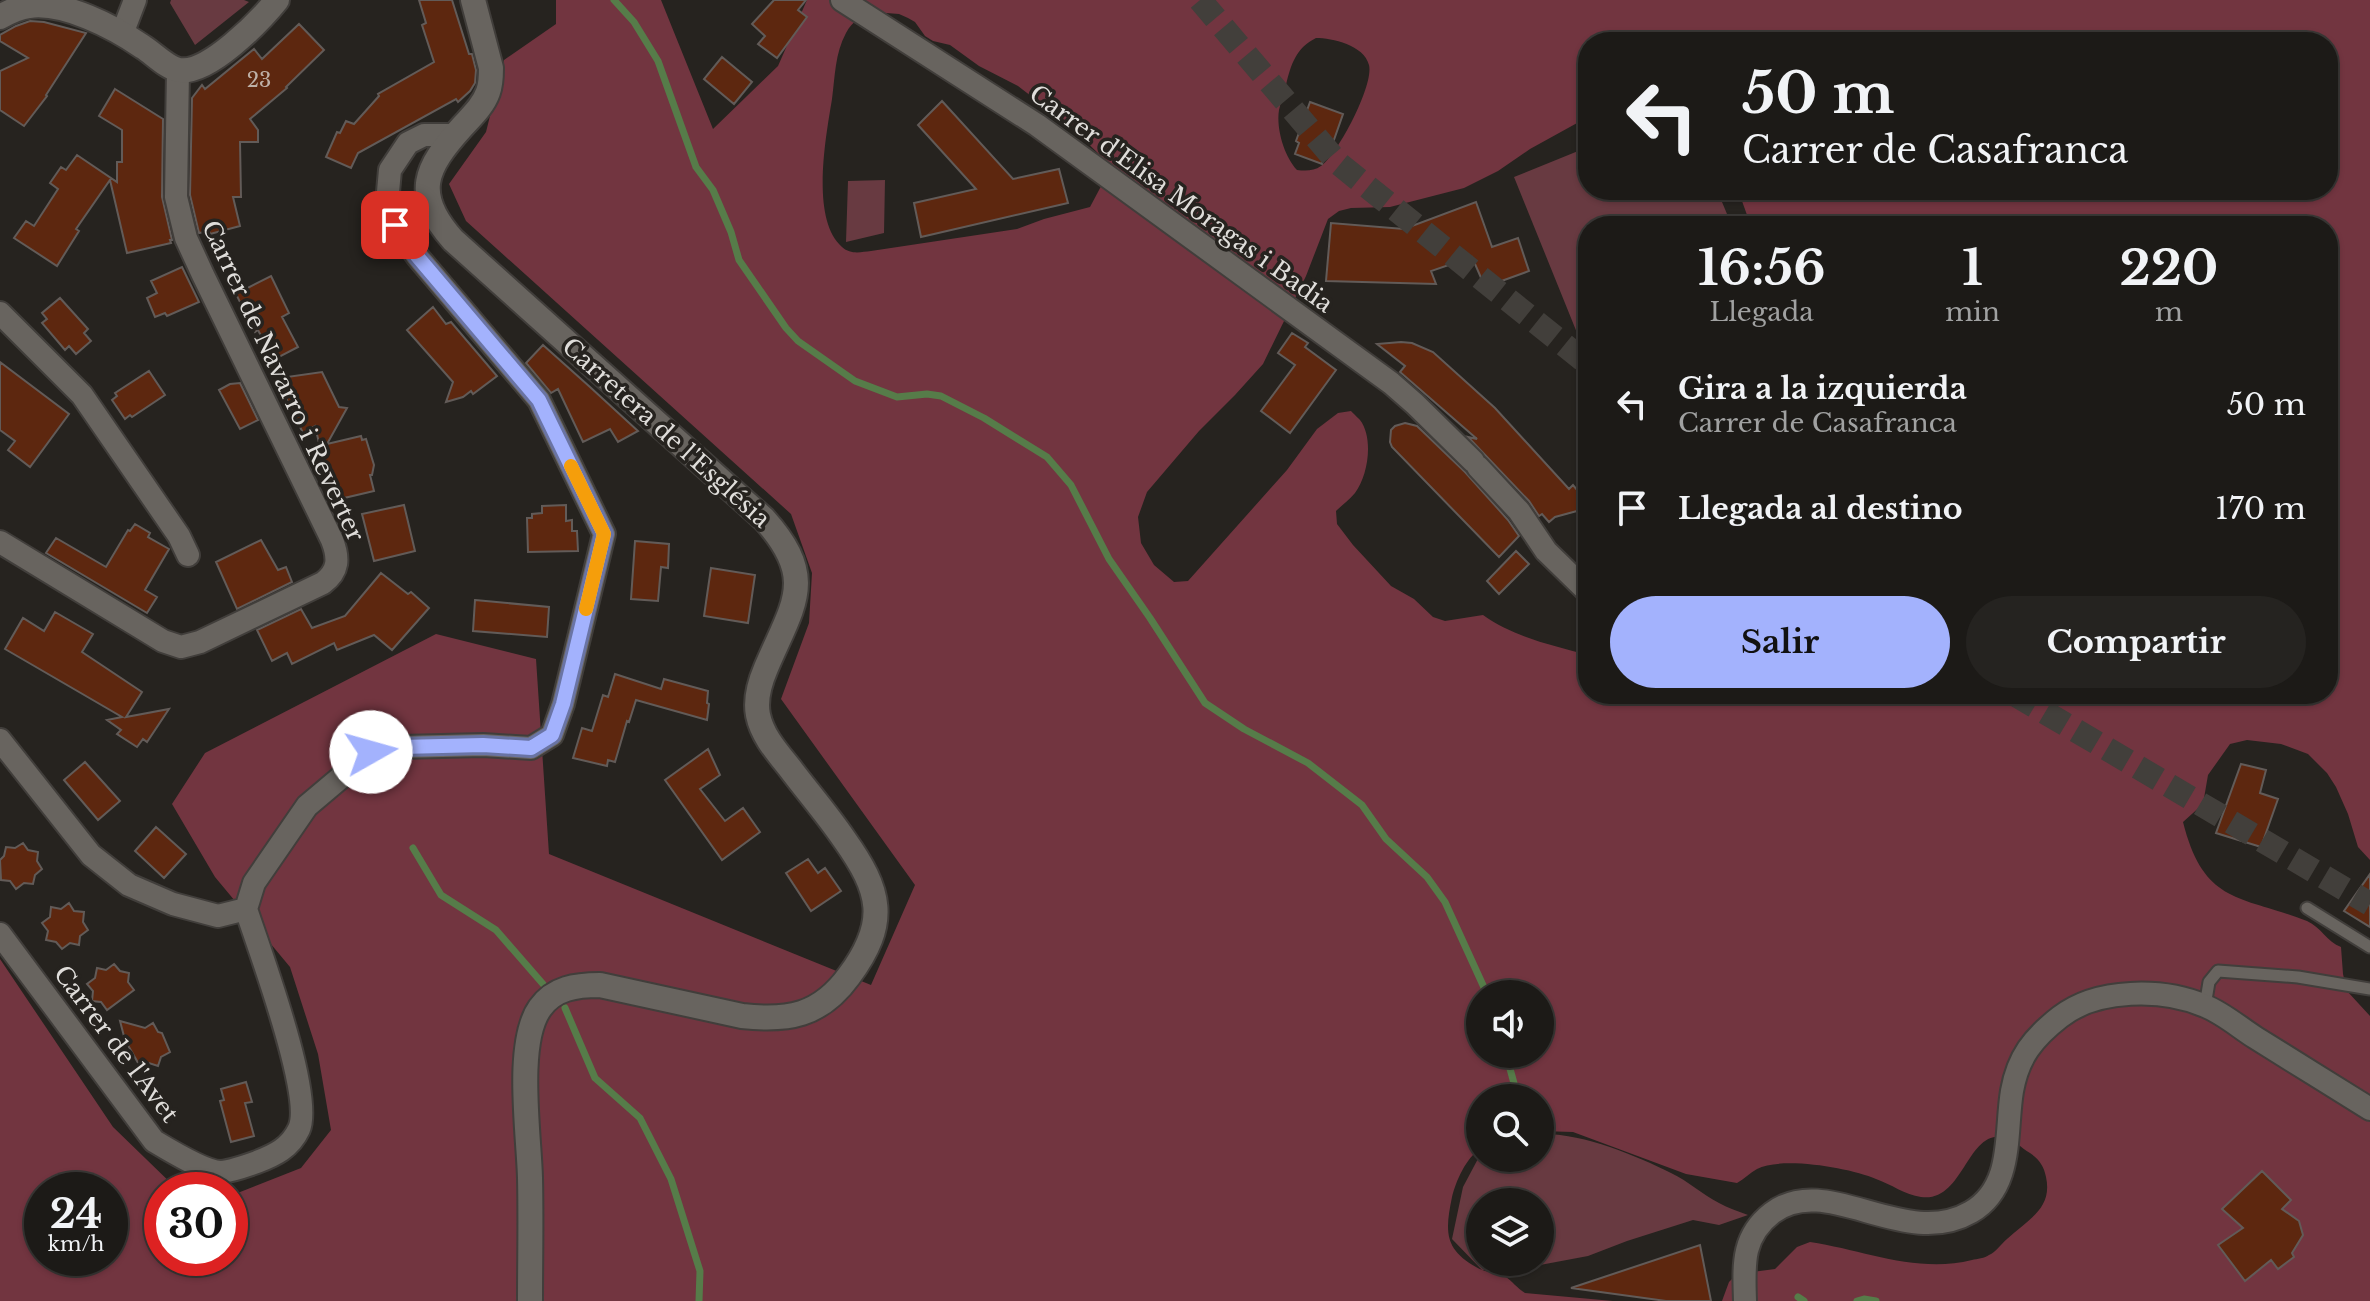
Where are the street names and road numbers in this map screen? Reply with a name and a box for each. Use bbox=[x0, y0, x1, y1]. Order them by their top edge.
street label: Carrer d'Elisa Moragas i Badia bbox=[1024, 79, 1339, 319]
street label: Carrer de Navarro i Reverter bbox=[196, 216, 371, 546]
street label: Carretera de l'Església bbox=[556, 332, 777, 534]
street label: Carrer de l'Avet bbox=[48, 960, 185, 1128]

